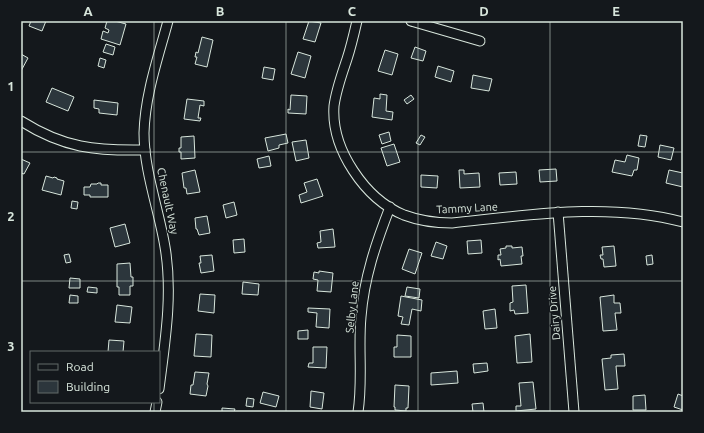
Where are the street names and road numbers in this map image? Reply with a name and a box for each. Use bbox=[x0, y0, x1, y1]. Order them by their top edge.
street label: Chenault Way bbox=[155, 167, 181, 236]
street label: Tammy Lane bbox=[436, 200, 498, 216]
street label: Selby Lane bbox=[343, 280, 361, 334]
street label: Dairy Drive bbox=[546, 285, 562, 341]

